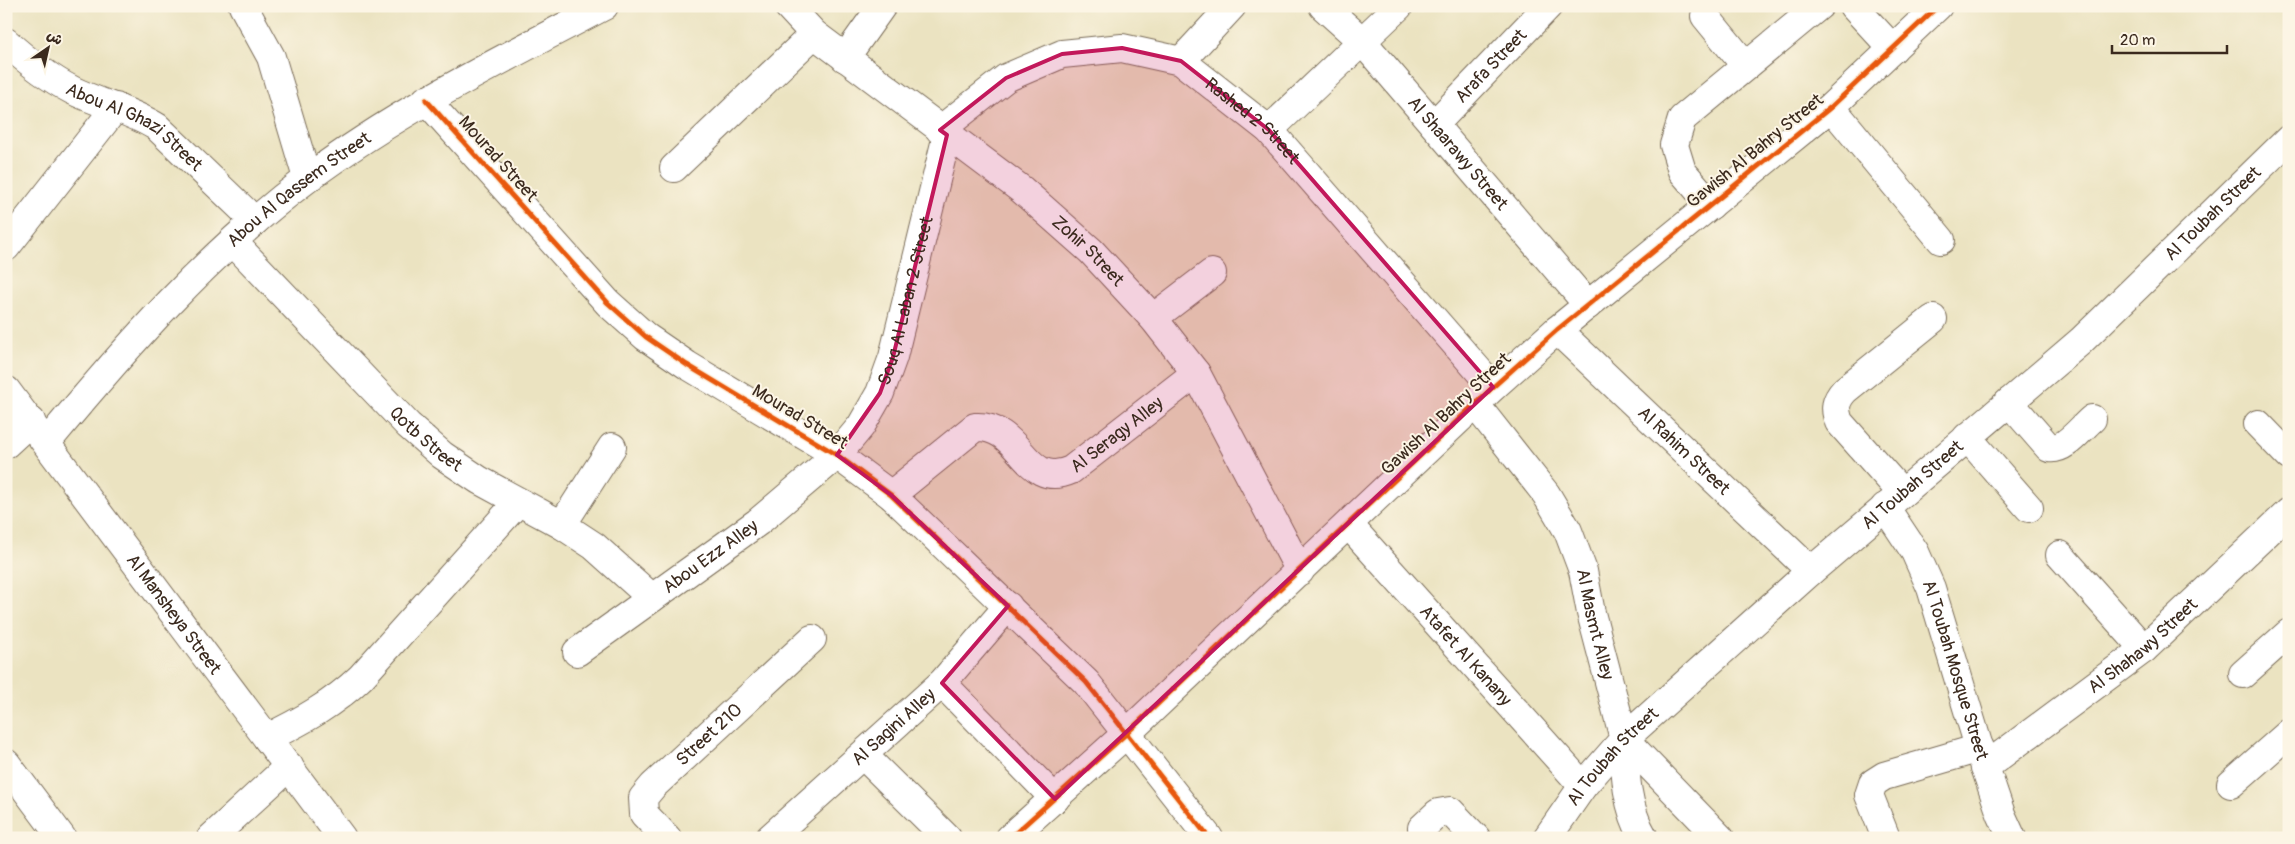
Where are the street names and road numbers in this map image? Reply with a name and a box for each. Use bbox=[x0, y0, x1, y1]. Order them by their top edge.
street label: Arafa Street bbox=[1450, 23, 1532, 108]
street label: Rashed 2 Street bbox=[1200, 73, 1305, 169]
street label: Abou Al Ghazi Street bbox=[62, 77, 208, 177]
street label: Gawish Al Bahry Street bbox=[1682, 88, 1829, 213]
street label: Al Shaarawy Street bbox=[1403, 91, 1514, 215]
street label: Mourad Street bbox=[453, 111, 543, 207]
street label: Abou Al Qassem Street bbox=[222, 126, 376, 252]
street label: Al Toubah Street bbox=[2159, 161, 2266, 266]
street label: Zohir Street bbox=[1047, 210, 1130, 292]
street label: Souq Al Laban 2 Street bbox=[872, 213, 938, 388]
street label: Gawish Al Bahry Street bbox=[1376, 347, 1516, 480]
street label: Mourad Street bbox=[748, 379, 853, 455]
street label: Al Seragy Alley bbox=[1066, 391, 1168, 478]
street label: Qotb Street bbox=[384, 401, 467, 477]
street label: Al Rahim Street bbox=[1633, 401, 1736, 500]
street label: Al Toubah Street bbox=[1857, 435, 1968, 534]
street label: Abou Ezz Alley bbox=[658, 514, 763, 598]
street label: Al Mansheya Street bbox=[121, 549, 227, 679]
street label: Al Masmt Alley bbox=[1571, 567, 1620, 682]
street label: Al Toubah Mosque Street bbox=[1917, 576, 1994, 764]
street label: Al Shahawy Street bbox=[2083, 593, 2203, 698]
street label: Atafet Al Kanany bbox=[1415, 600, 1517, 711]
street label: Al Sagini Alley bbox=[847, 683, 940, 771]
street label: Street 210 bbox=[671, 698, 747, 771]
street label: Al Toubah Street bbox=[1561, 702, 1664, 810]

